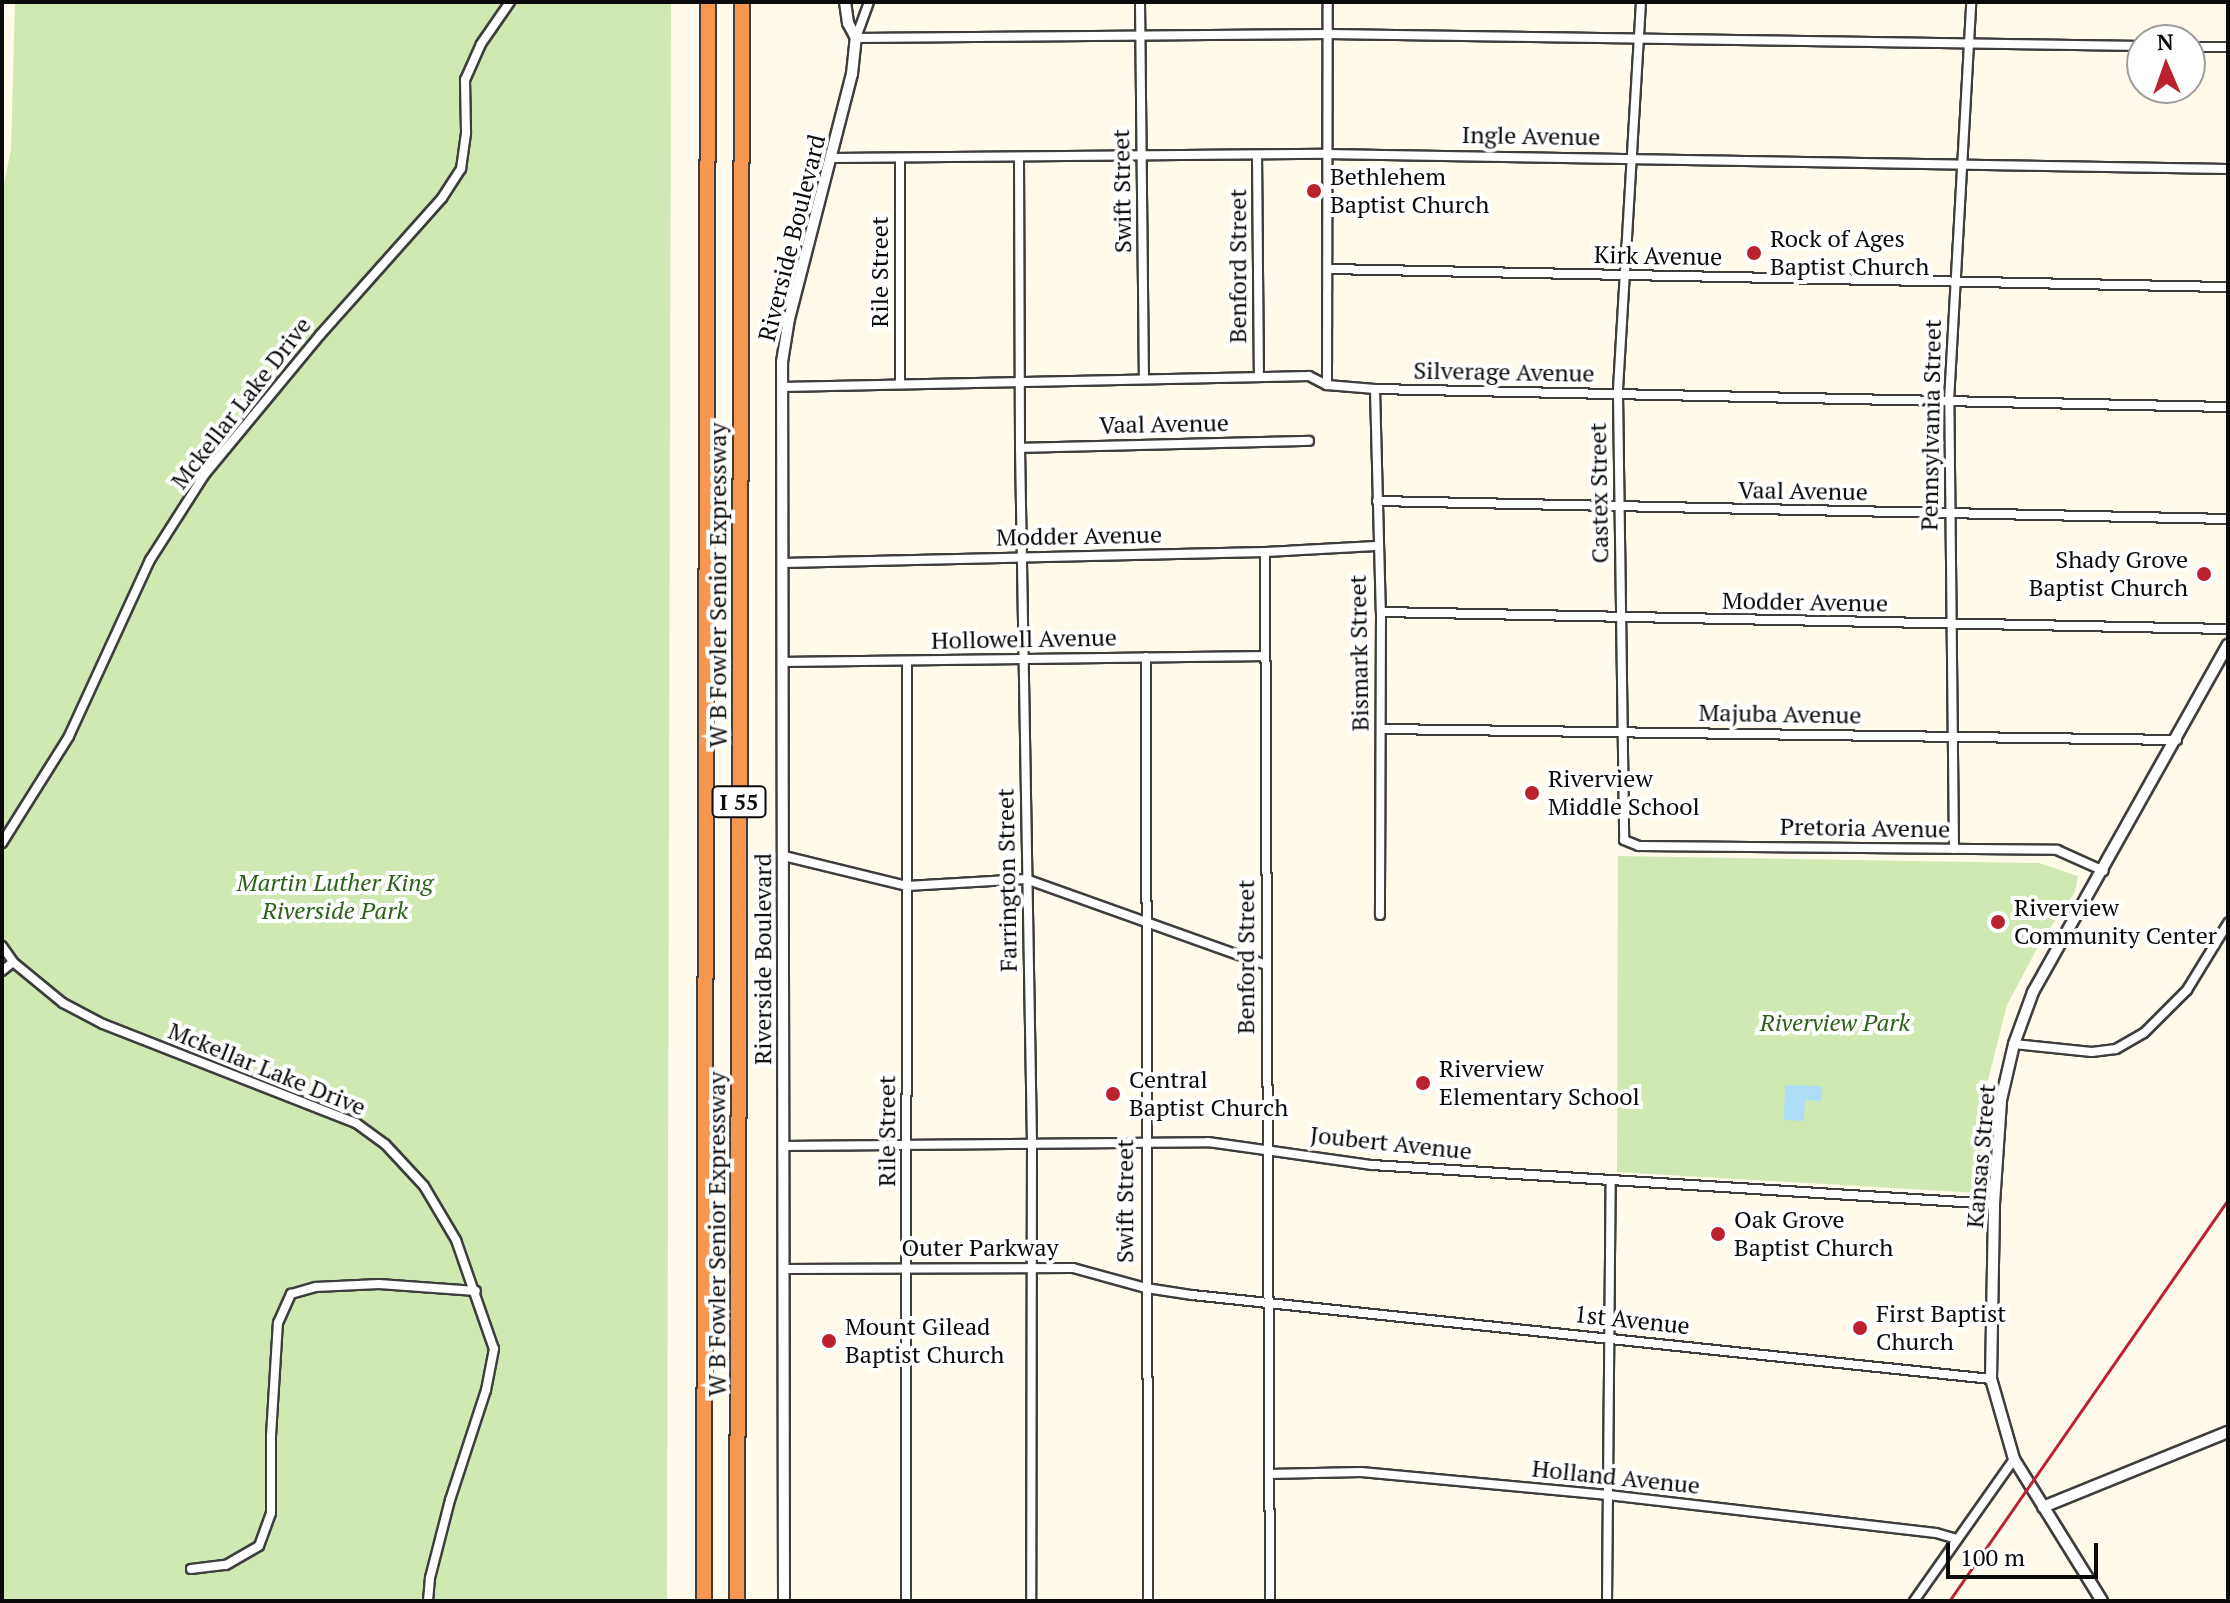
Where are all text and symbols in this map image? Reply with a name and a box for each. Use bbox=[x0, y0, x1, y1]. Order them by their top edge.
north arrow bbox=[2126, 24, 2206, 104]
text: N bbox=[2156, 27, 2174, 56]
street label: Ingle Avenue bbox=[1461, 120, 1601, 152]
street label: Swift Street bbox=[1107, 129, 1137, 253]
street label: Riverside Boulevard bbox=[752, 132, 832, 344]
place label: Bethlehem Baptist Church bbox=[1330, 163, 1489, 219]
marker: Bethlehem Baptist Church bbox=[1305, 182, 1323, 200]
street label: Benford Street bbox=[1224, 189, 1252, 343]
street label: Rile Street bbox=[866, 216, 894, 328]
place label: Rock of Ages Baptist Church bbox=[1770, 225, 1929, 281]
street label: Kirk Avenue bbox=[1593, 240, 1723, 272]
marker: Rock of Ages Baptist Church bbox=[1745, 244, 1763, 262]
street label: Mckellar Lake Drive bbox=[165, 311, 317, 495]
street label: Pennsylvania Street bbox=[1915, 319, 1947, 531]
street label: Silverage Avenue bbox=[1413, 356, 1595, 388]
street label: Vaal Avenue bbox=[1099, 408, 1229, 440]
street label: W B Fowler Senior Expressway bbox=[704, 422, 732, 748]
street label: Castex Street bbox=[1583, 422, 1615, 564]
street label: Vaal Avenue bbox=[1738, 475, 1868, 507]
street label: Modder Avenue bbox=[996, 520, 1162, 552]
place label: Shady Grove Baptist Church bbox=[2029, 546, 2188, 602]
marker: Shady Grove Baptist Church bbox=[2195, 565, 2213, 583]
street label: Bismark Street bbox=[1343, 574, 1375, 732]
street label: Modder Avenue bbox=[1722, 586, 1888, 618]
street label: Hollowell Avenue bbox=[931, 623, 1117, 655]
street label: Majuba Avenue bbox=[1698, 698, 1862, 730]
place label: Riverview Middle School bbox=[1548, 765, 1700, 821]
road number: I 55 bbox=[711, 784, 767, 820]
marker: Riverview Middle School bbox=[1523, 784, 1541, 802]
street label: Farrington Street bbox=[991, 788, 1023, 972]
street label: Pretoria Avenue bbox=[1779, 812, 1951, 844]
street label: Riverside Boulevard bbox=[749, 853, 777, 1065]
park label: Martin Luther King Riverside Park bbox=[237, 869, 433, 925]
street label: Benford Street bbox=[1232, 880, 1260, 1034]
place label: Riverview Community Center bbox=[2014, 894, 2217, 950]
marker: Riverview Community Center bbox=[1989, 913, 2007, 931]
park label: Riverview Park bbox=[1760, 1009, 1910, 1037]
street label: Mckellar Lake Drive bbox=[164, 1016, 370, 1122]
place label: Riverview Elementary School bbox=[1439, 1055, 1640, 1111]
place label: Central Baptist Church bbox=[1129, 1066, 1288, 1122]
street label: W B Fowler Senior Expressway bbox=[703, 1071, 731, 1397]
marker: Riverview Elementary School bbox=[1414, 1074, 1432, 1092]
street label: Rile Street bbox=[873, 1075, 901, 1187]
street label: Kansas Street bbox=[1960, 1083, 2002, 1229]
marker: Central Baptist Church bbox=[1104, 1085, 1122, 1103]
street label: Joubert Avenue bbox=[1308, 1120, 1474, 1166]
street label: Swift Street bbox=[1111, 1139, 1139, 1263]
place label: Oak Grove Baptist Church bbox=[1734, 1206, 1893, 1262]
marker: Oak Grove Baptist Church bbox=[1709, 1225, 1727, 1243]
street label: Outer Parkway bbox=[901, 1234, 1059, 1262]
street label: 1st Avenue bbox=[1573, 1300, 1691, 1340]
place label: First Baptist Church bbox=[1876, 1300, 2006, 1356]
place label: Mount Gilead Baptist Church bbox=[845, 1313, 1004, 1369]
marker: First Baptist Church bbox=[1851, 1319, 1869, 1337]
marker: Mount Gilead Baptist Church bbox=[820, 1332, 838, 1350]
street label: Holland Avenue bbox=[1530, 1454, 1702, 1500]
scale bar bbox=[1950, 1527, 2102, 1577]
text: 100 m bbox=[1960, 1541, 2025, 1573]

